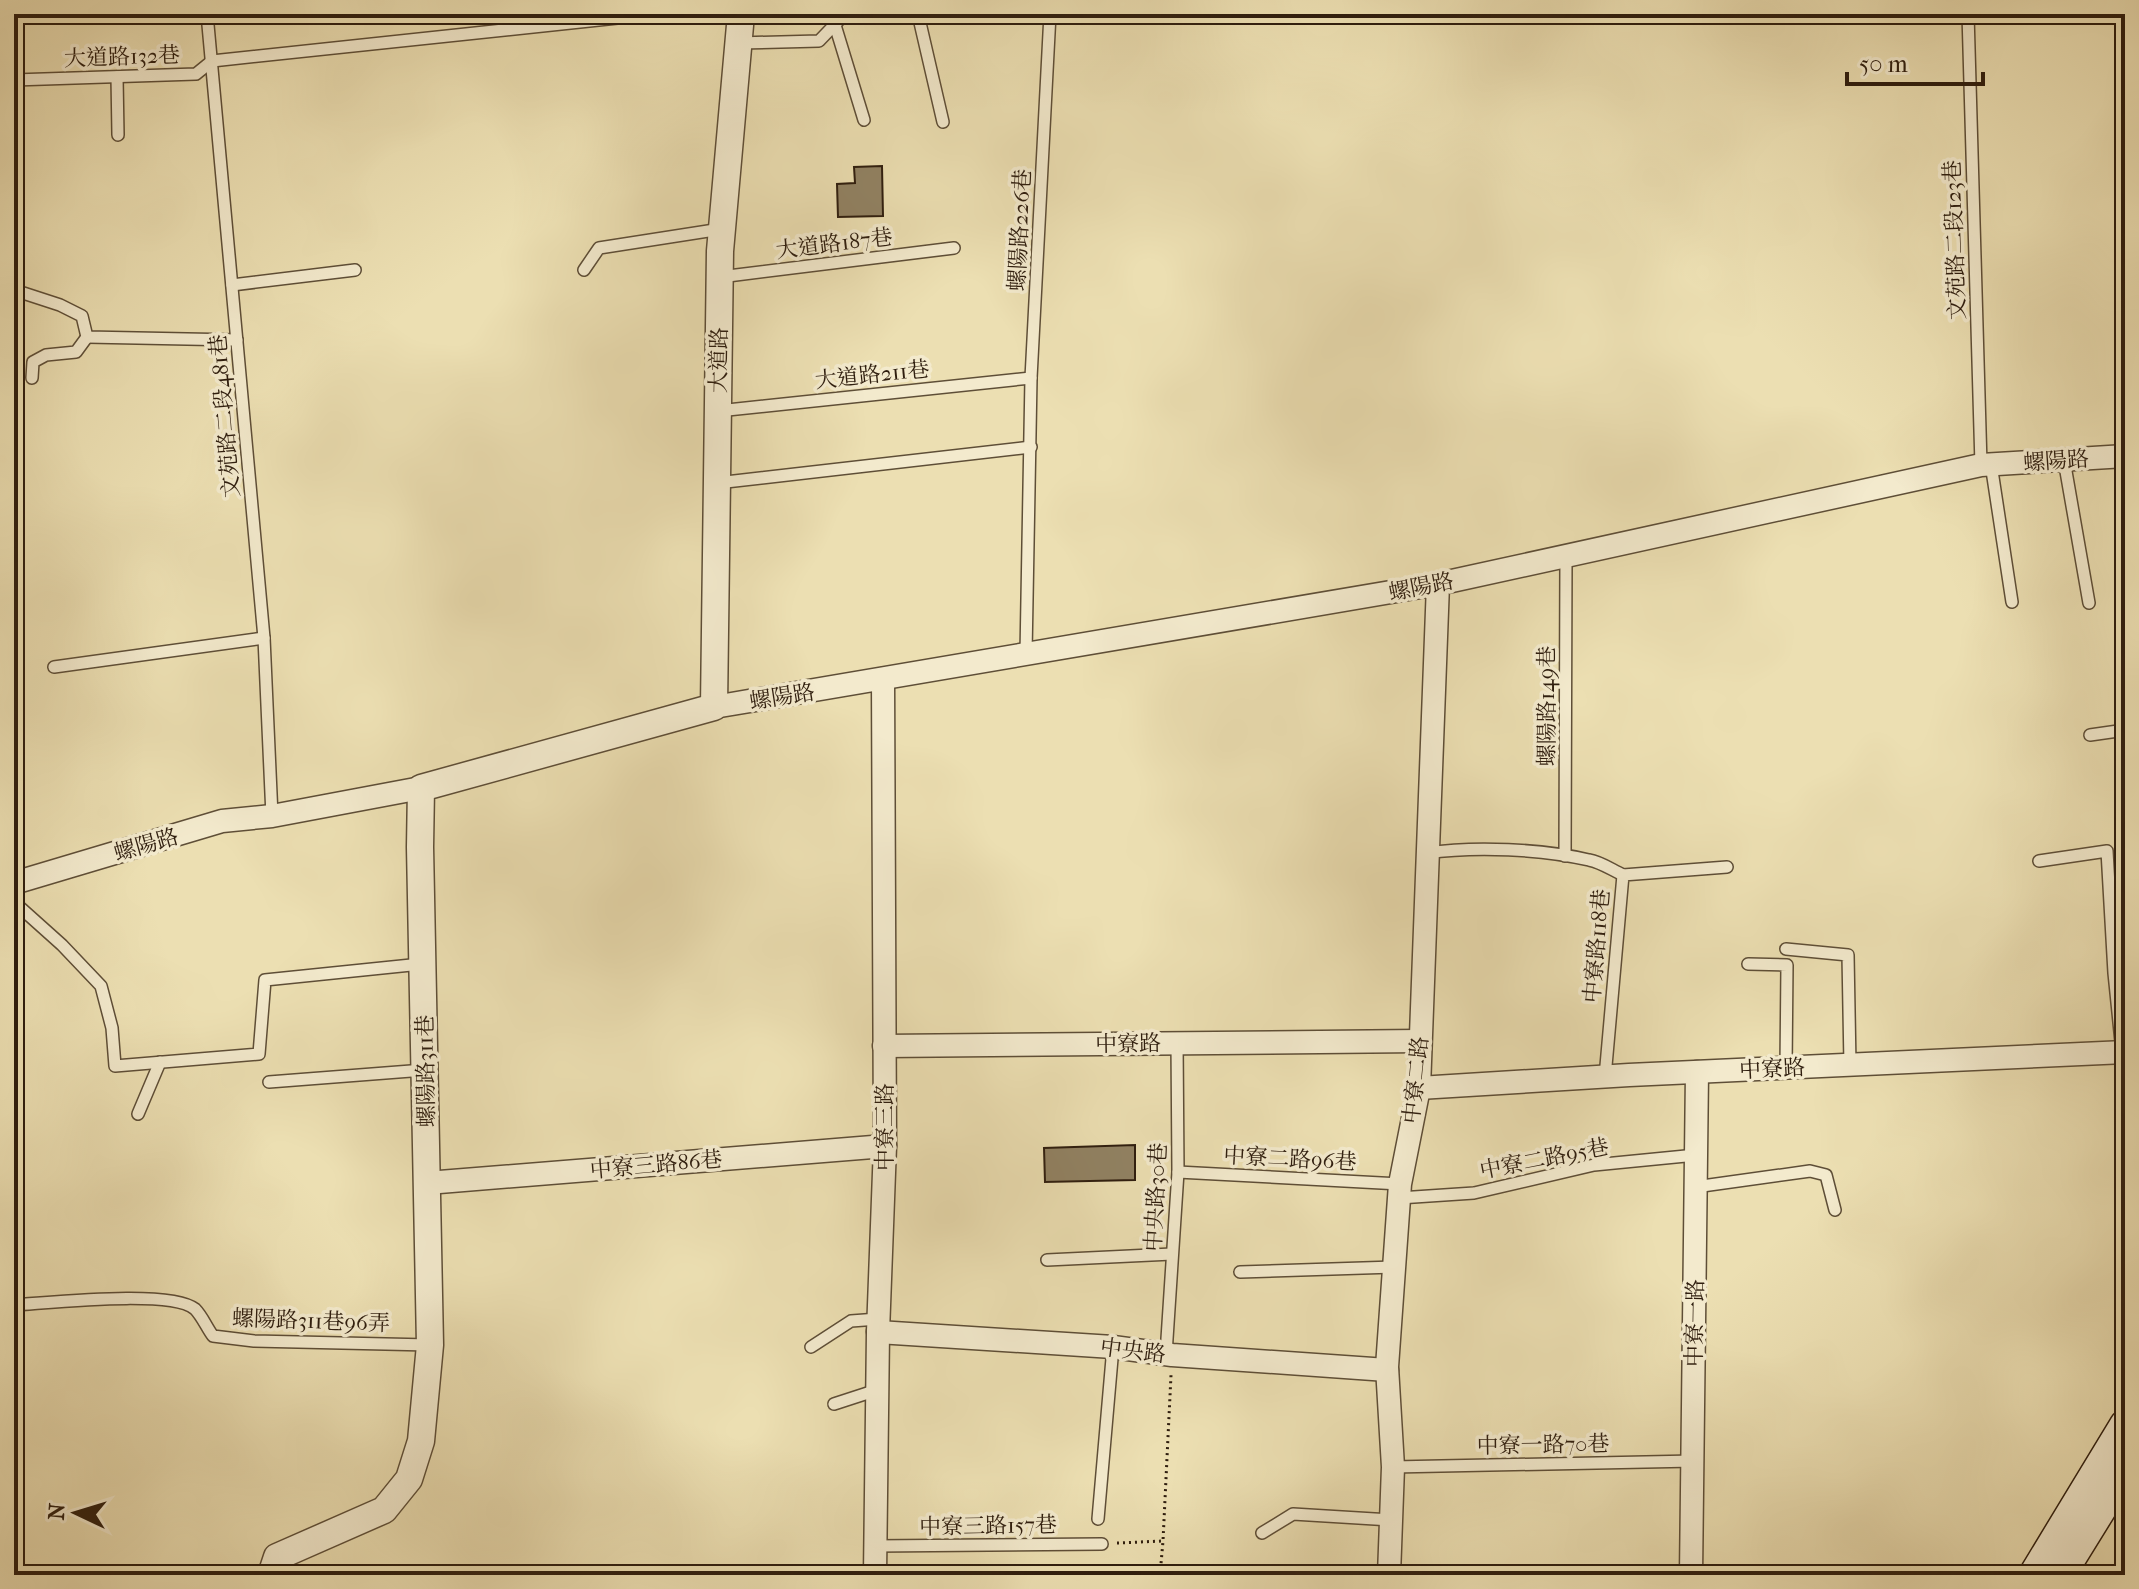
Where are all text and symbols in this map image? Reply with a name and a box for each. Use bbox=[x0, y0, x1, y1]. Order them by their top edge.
scale bar bbox=[1847, 36, 1983, 86]
street label: 大道路132巷 bbox=[64, 42, 181, 72]
text: 50 m bbox=[1859, 50, 1908, 78]
street label: 文苑路二段123巷 bbox=[1939, 159, 1971, 320]
street label: 螺陽路226巷 bbox=[1004, 168, 1036, 292]
street label: 大道路187巷 bbox=[774, 224, 894, 264]
street label: 大道路 bbox=[705, 327, 733, 393]
street label: 文苑路二段481巷 bbox=[205, 333, 245, 499]
street label: 大道路211巷 bbox=[814, 356, 931, 394]
street label: 螺陽路 bbox=[2022, 446, 2090, 476]
street label: 螺陽路 bbox=[1386, 568, 1456, 606]
street label: 螺陽路149巷 bbox=[1534, 646, 1560, 766]
street label: 螺陽路 bbox=[748, 679, 817, 715]
street label: 螺陽路 bbox=[111, 823, 182, 867]
street label: 中寮路118巷 bbox=[1579, 888, 1615, 1004]
street label: 螺陽路311巷 bbox=[412, 1014, 440, 1128]
street label: 中寮路 bbox=[1095, 1030, 1161, 1058]
street label: 中寮二路 bbox=[1398, 1035, 1434, 1125]
street label: 中寮路 bbox=[1738, 1054, 1806, 1084]
street label: 中寮三路 bbox=[872, 1083, 898, 1171]
street label: 中寮二路95巷 bbox=[1477, 1134, 1611, 1184]
street label: 中央路30巷 bbox=[1140, 1142, 1172, 1252]
street label: 中寮二路96巷 bbox=[1223, 1143, 1357, 1175]
street label: 中寮三路86巷 bbox=[589, 1146, 723, 1184]
street label: 中寮一路 bbox=[1681, 1279, 1709, 1367]
street label: 螺陽路311巷96弄 bbox=[231, 1305, 390, 1337]
street label: 中央路 bbox=[1099, 1334, 1167, 1368]
street label: 中寮一路70巷 bbox=[1476, 1431, 1610, 1459]
north arrow bbox=[36, 1473, 116, 1553]
text: N bbox=[43, 1502, 71, 1521]
street label: 中寮三路157巷 bbox=[919, 1512, 1057, 1540]

